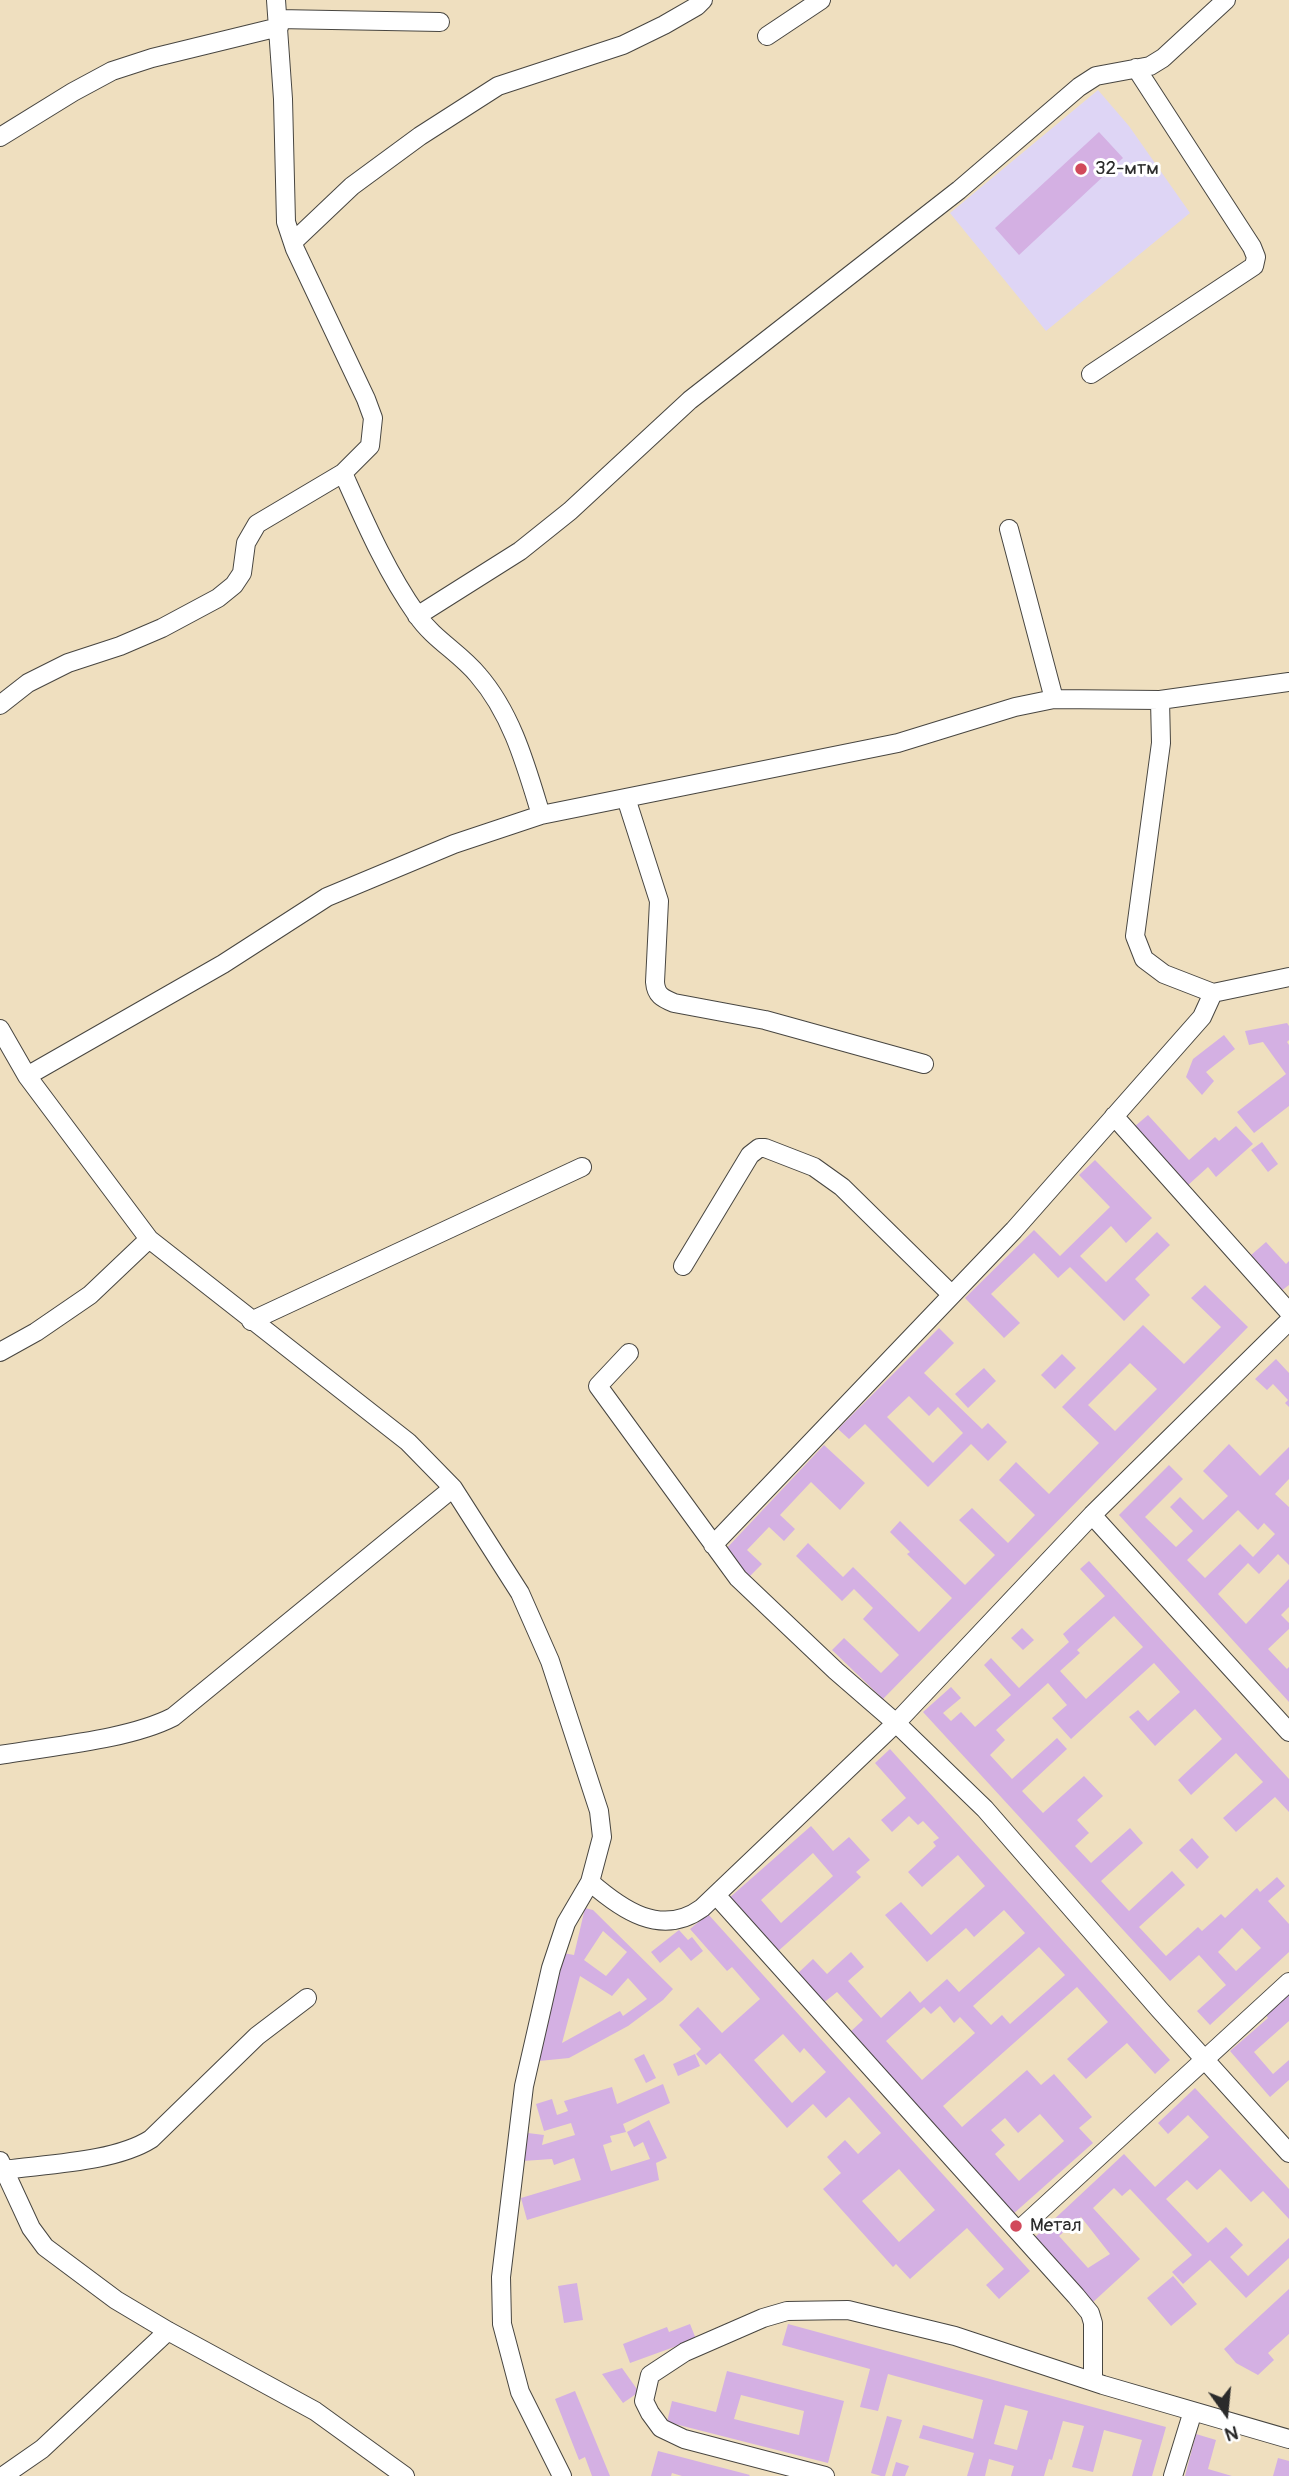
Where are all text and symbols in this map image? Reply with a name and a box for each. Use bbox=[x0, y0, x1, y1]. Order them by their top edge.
place label: 32-мтм bbox=[1095, 158, 1159, 180]
marker: 32-мтм bbox=[1073, 161, 1089, 177]
place label: Метал bbox=[1030, 2215, 1081, 2237]
marker: Метал bbox=[1008, 2218, 1024, 2234]
north arrow bbox=[1191, 2378, 1261, 2448]
text: N bbox=[1222, 2420, 1241, 2447]

